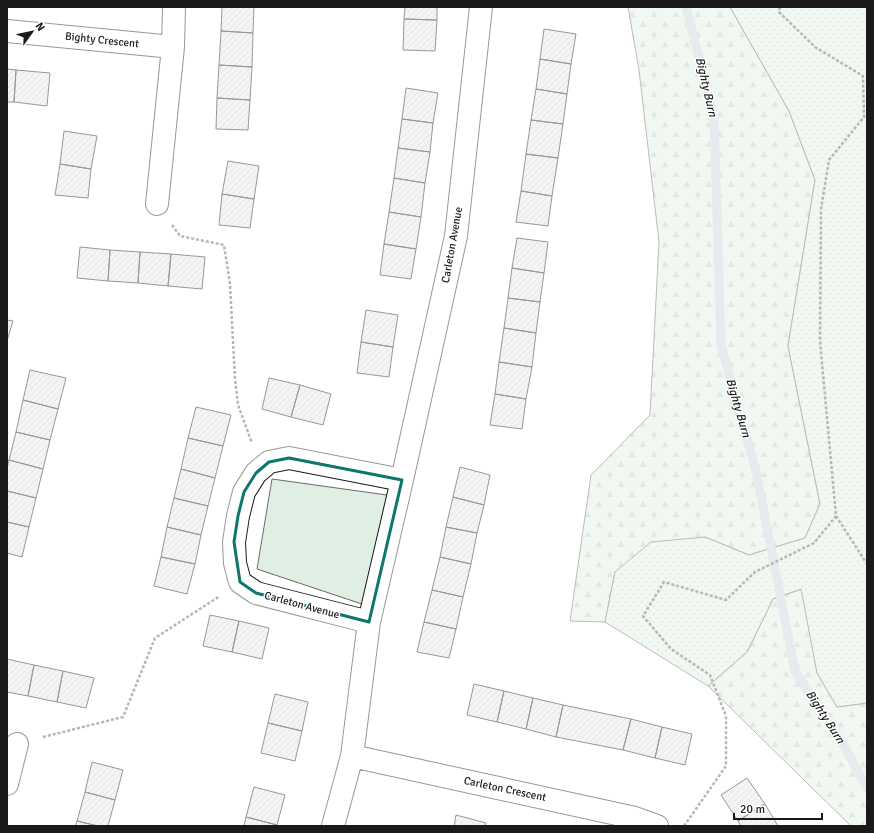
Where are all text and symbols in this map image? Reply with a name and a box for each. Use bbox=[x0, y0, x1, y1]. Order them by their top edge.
north arrow bbox=[12, 12, 52, 52]
text: N bbox=[32, 20, 48, 34]
street label: Bighty Crescent bbox=[64, 30, 140, 50]
water label: Bighty Burn bbox=[692, 56, 720, 119]
street label: Carleton Avenue bbox=[439, 206, 465, 284]
water label: Bighty Burn bbox=[722, 377, 754, 440]
street label: Carleton Avenue bbox=[263, 589, 341, 621]
water label: Bighty Burn bbox=[802, 687, 848, 747]
street label: Carleton Crescent bbox=[463, 774, 548, 804]
scale bar bbox=[734, 795, 822, 821]
text: 20 m bbox=[740, 802, 765, 817]

